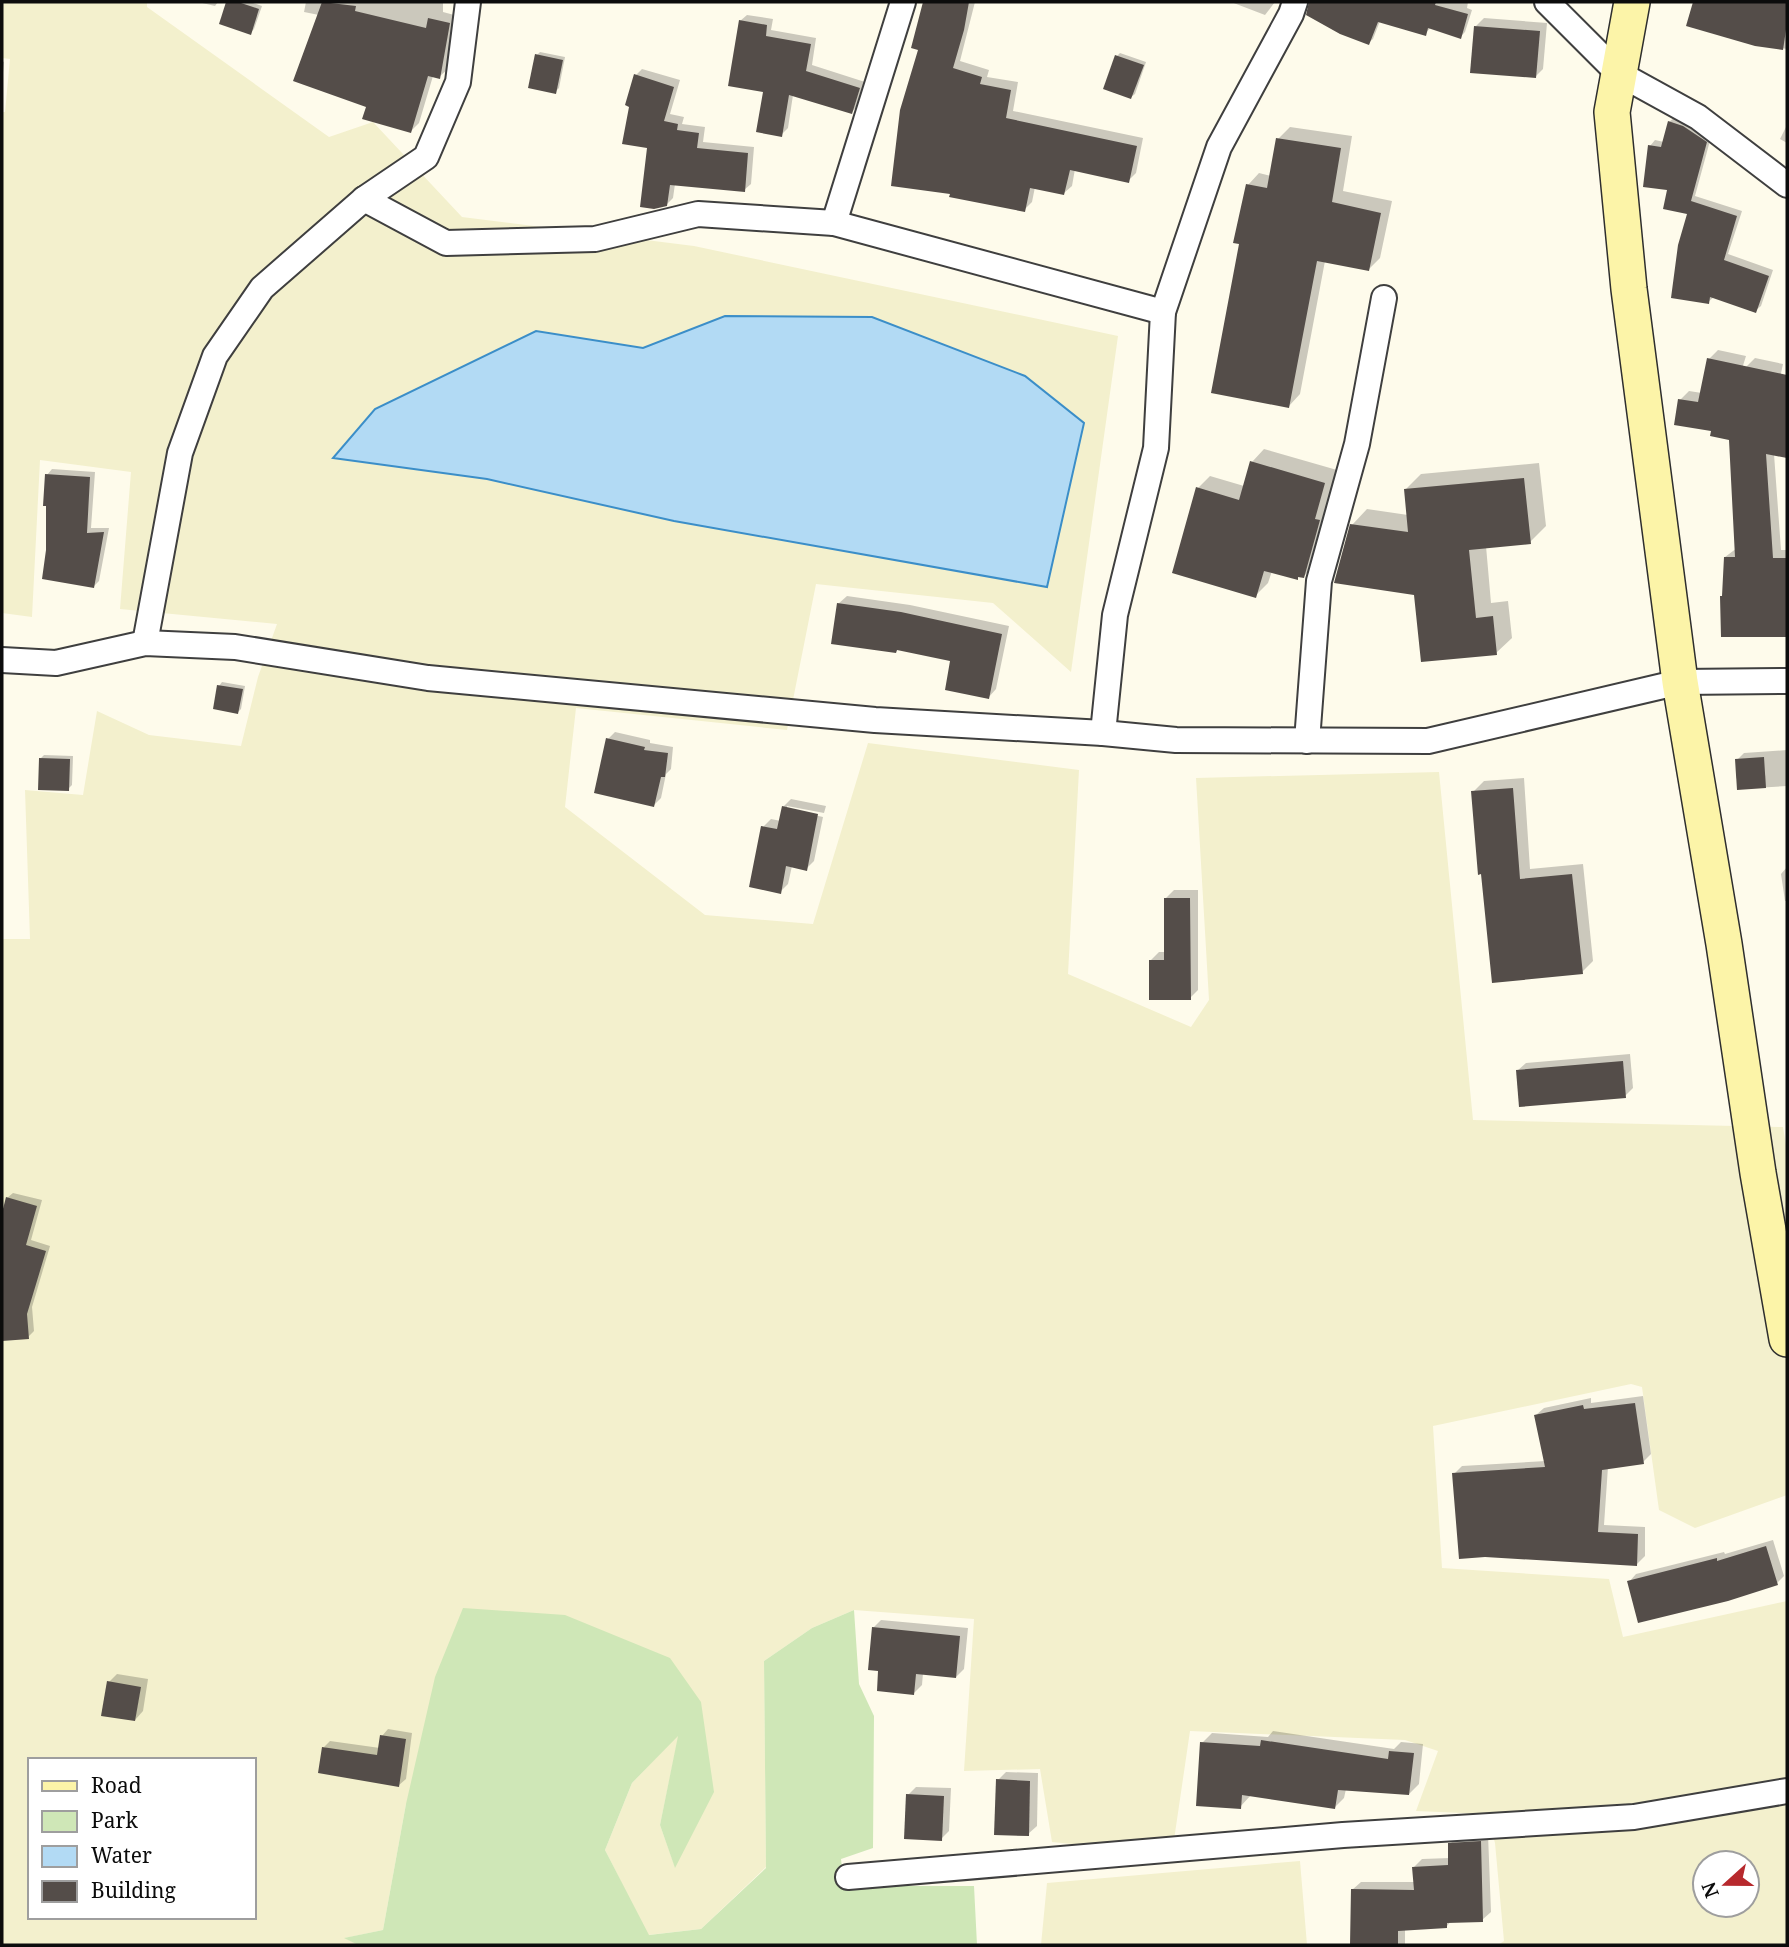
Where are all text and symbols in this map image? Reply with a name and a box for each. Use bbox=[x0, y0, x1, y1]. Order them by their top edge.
legend bbox=[28, 1758, 256, 1919]
text: Road bbox=[91, 1771, 142, 1799]
text: Park bbox=[91, 1806, 138, 1834]
text: Water bbox=[91, 1841, 152, 1869]
north arrow bbox=[1691, 1849, 1761, 1919]
text: Building bbox=[91, 1876, 176, 1904]
text: N bbox=[1695, 1878, 1725, 1902]

